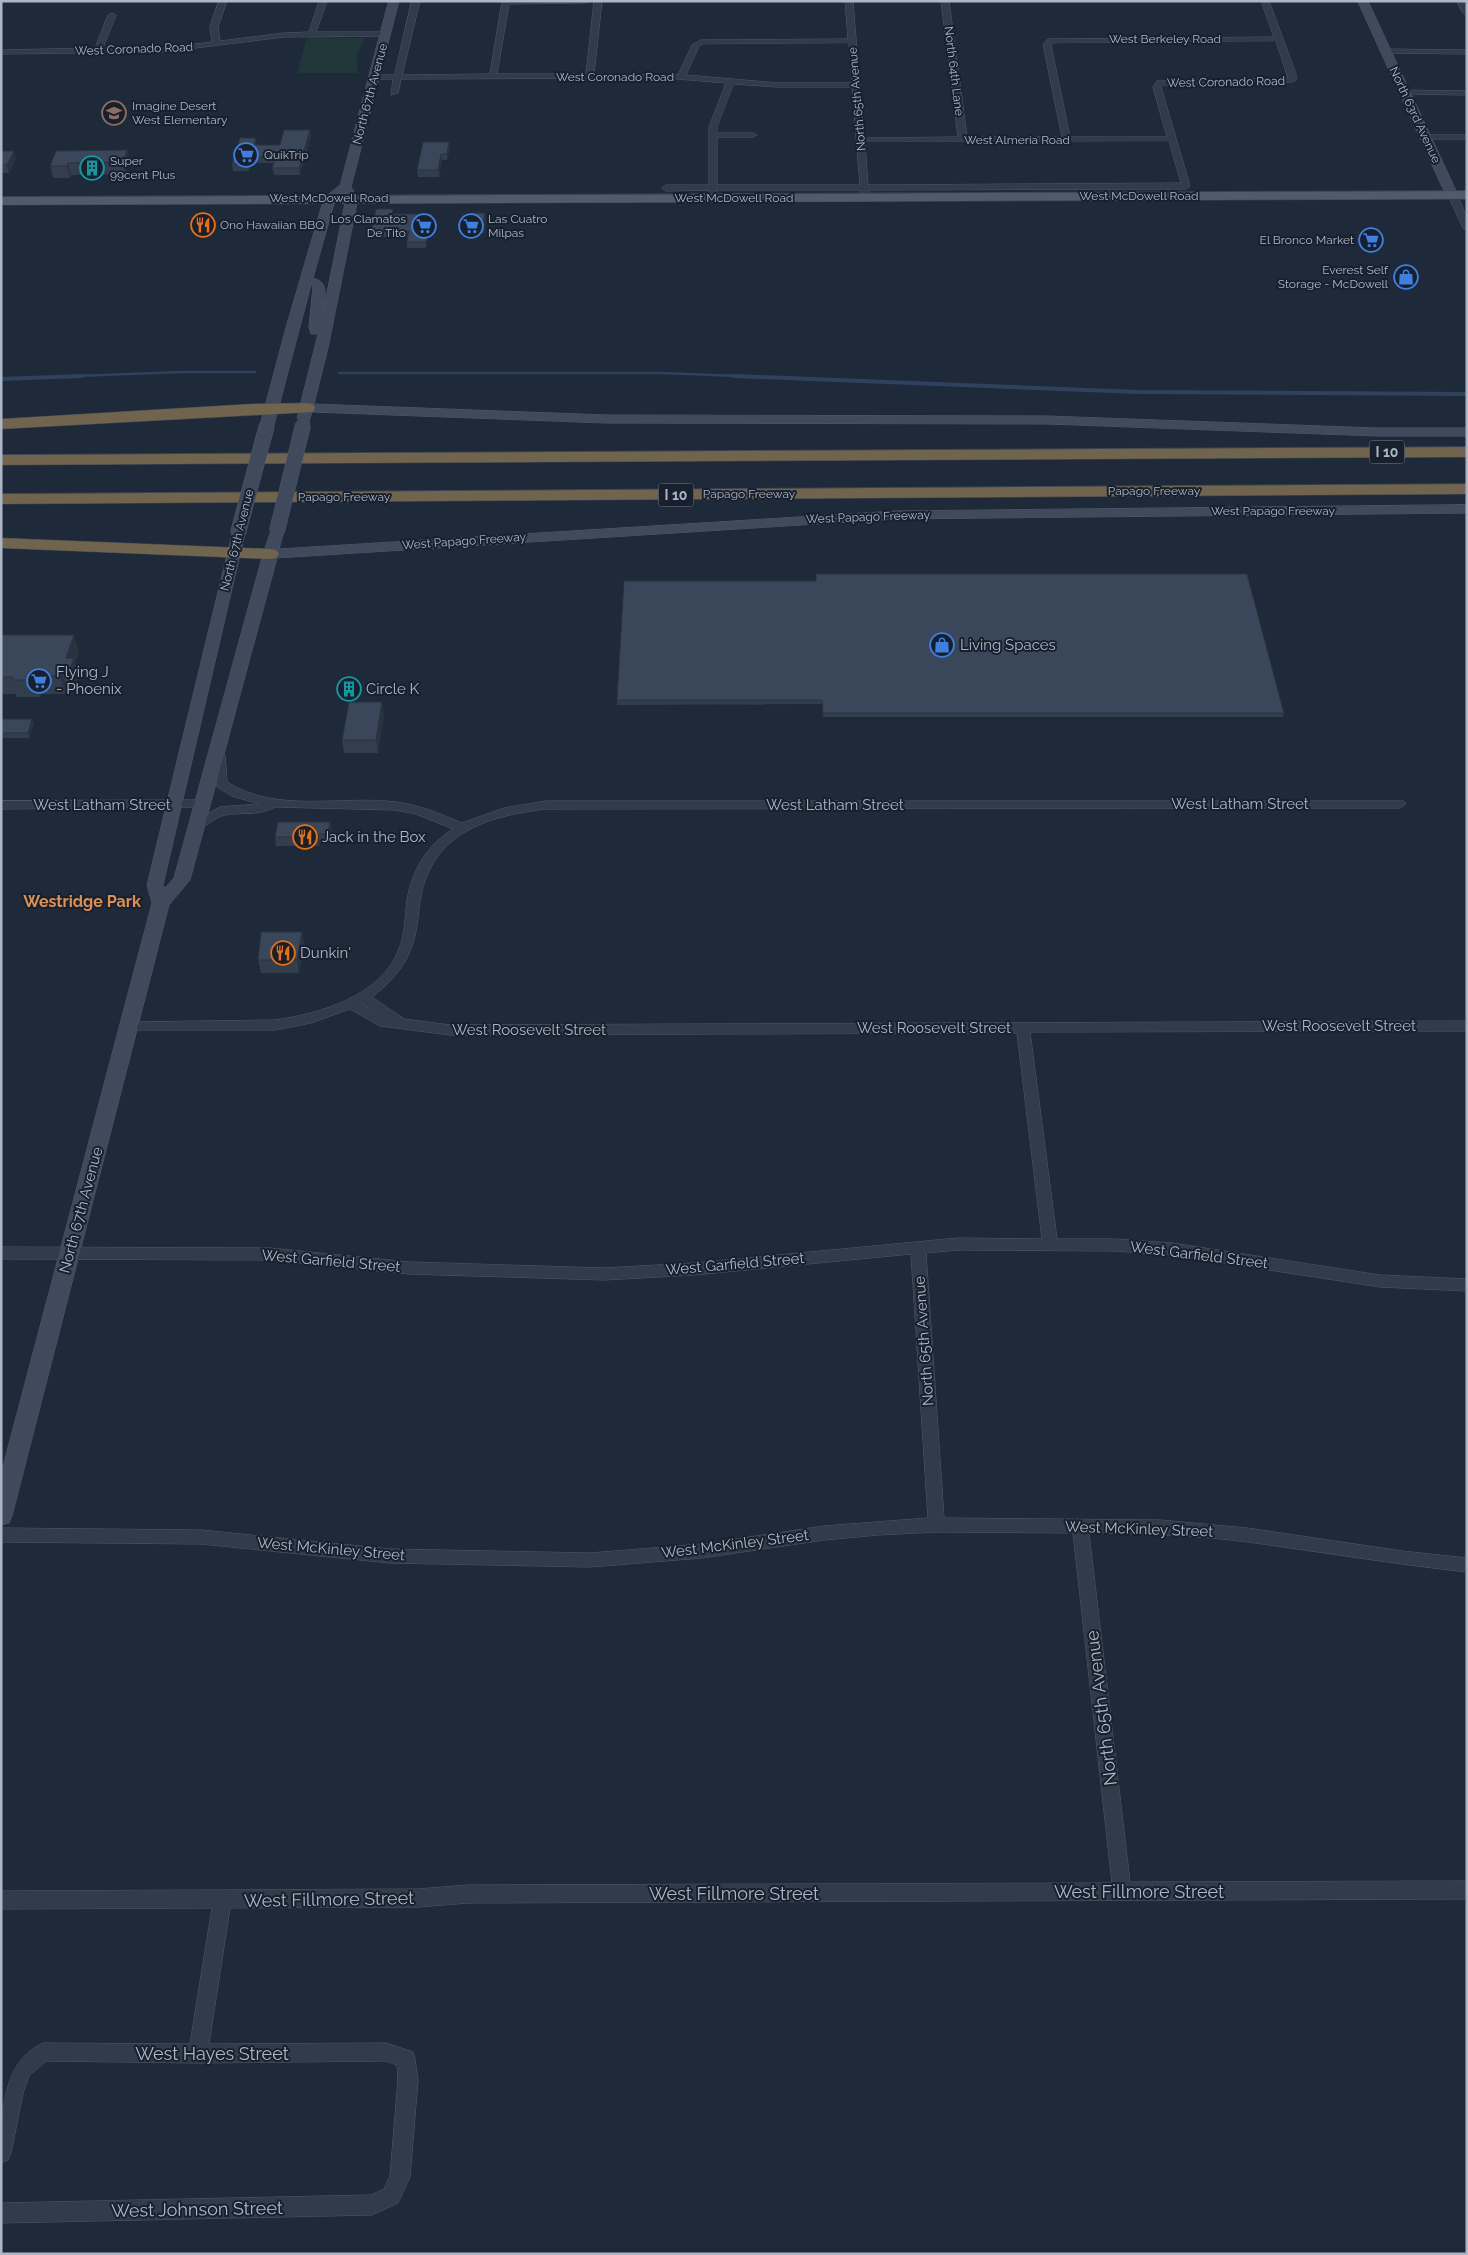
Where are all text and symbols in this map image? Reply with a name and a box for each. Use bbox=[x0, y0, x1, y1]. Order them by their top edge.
street label: North 64th Lane bbox=[942, 25, 966, 117]
street label: West Berkeley Road bbox=[1109, 32, 1221, 46]
street label: West Coronado Road bbox=[75, 40, 193, 58]
street label: North 67th Avenue bbox=[350, 42, 390, 146]
street label: North 65th Avenue bbox=[845, 46, 869, 152]
street label: North 63rd Avenue bbox=[1387, 65, 1443, 165]
street label: West Coronado Road bbox=[556, 70, 674, 84]
street label: West Coronado Road bbox=[1167, 74, 1285, 90]
place label: Imagine Desert West Elementary bbox=[132, 99, 228, 127]
school or university icon: Imagine Desert West Elementary bbox=[101, 100, 127, 126]
street label: West Almeria Road bbox=[964, 133, 1070, 147]
supermarket icon: QuikTrip bbox=[233, 142, 259, 168]
place label: QuikTrip bbox=[264, 148, 309, 162]
place label: Super 99cent Plus bbox=[110, 154, 176, 182]
building icon: Super 99cent Plus bbox=[79, 155, 105, 181]
street label: West McDowell Road bbox=[1080, 189, 1198, 203]
street label: West McDowell Road bbox=[270, 191, 388, 205]
street label: West McDowell Road bbox=[675, 191, 793, 205]
restaurant icon: Ono Hawaiian BBQ bbox=[190, 212, 216, 238]
place label: Los Clamatos De Tito bbox=[331, 212, 406, 240]
place label: Las Cuatro Milpas bbox=[488, 212, 547, 240]
supermarket icon: Los Clamatos De Tito bbox=[411, 213, 437, 239]
supermarket icon: Las Cuatro Milpas bbox=[458, 213, 484, 239]
place label: Ono Hawaiian BBQ bbox=[220, 218, 324, 232]
supermarket icon: El Bronco Market bbox=[1358, 227, 1384, 253]
place label: El Bronco Market bbox=[1260, 233, 1354, 247]
place label: Everest Self Storage - McDowell bbox=[1278, 263, 1389, 291]
shop icon: Everest Self Storage - McDowell bbox=[1393, 264, 1419, 290]
road number: I 10 bbox=[1370, 441, 1404, 464]
road number: I 10 bbox=[658, 484, 694, 506]
street label: Papago Freeway bbox=[1108, 484, 1201, 498]
street label: Papago Freeway bbox=[703, 487, 796, 501]
street label: North 67th Avenue bbox=[218, 488, 256, 592]
street label: Papago Freeway bbox=[298, 490, 391, 504]
street label: West Papago Freeway bbox=[1211, 504, 1336, 518]
street label: West Papago Freeway bbox=[806, 508, 931, 526]
street label: West Papago Freeway bbox=[402, 530, 527, 552]
shop icon: Living Spaces bbox=[929, 632, 955, 658]
place label: Living Spaces bbox=[960, 636, 1056, 654]
place label: Flying J - Phoenix bbox=[56, 663, 122, 698]
supermarket icon: Flying J - Phoenix bbox=[26, 668, 52, 694]
building icon: Circle K bbox=[336, 676, 362, 702]
place label: Circle K bbox=[366, 680, 420, 698]
street label: West Latham Street bbox=[1171, 795, 1309, 813]
street label: West Latham Street bbox=[33, 796, 171, 814]
street label: West Latham Street bbox=[766, 796, 904, 814]
restaurant icon: Jack in the Box bbox=[292, 824, 318, 850]
place label: Jack in the Box bbox=[322, 828, 426, 846]
district label: Westridge Park bbox=[23, 892, 141, 911]
restaurant icon: Dunkin' bbox=[270, 940, 296, 966]
place label: Dunkin' bbox=[300, 944, 351, 962]
street label: West Roosevelt Street bbox=[1262, 1017, 1416, 1035]
street label: West Roosevelt Street bbox=[857, 1019, 1011, 1037]
street label: West Roosevelt Street bbox=[452, 1021, 606, 1039]
street label: North 67th Avenue bbox=[55, 1145, 107, 1275]
street label: West Garfield Street bbox=[1129, 1238, 1269, 1272]
street label: West Garfield Street bbox=[261, 1246, 401, 1276]
street label: West Garfield Street bbox=[665, 1249, 805, 1279]
street label: North 65th Avenue bbox=[910, 1275, 938, 1407]
street label: West McKinley Street bbox=[1065, 1517, 1213, 1541]
street label: West McKinley Street bbox=[660, 1526, 810, 1562]
street label: West McKinley Street bbox=[256, 1534, 406, 1564]
street label: North 65th Avenue bbox=[1081, 1629, 1121, 1787]
street label: West Fillmore Street bbox=[1054, 1881, 1224, 1902]
street label: West Fillmore Street bbox=[649, 1883, 819, 1904]
street label: West Fillmore Street bbox=[244, 1887, 414, 1911]
street label: West Hayes Street bbox=[135, 2043, 289, 2064]
street label: West Johnson Street bbox=[111, 2197, 283, 2221]

